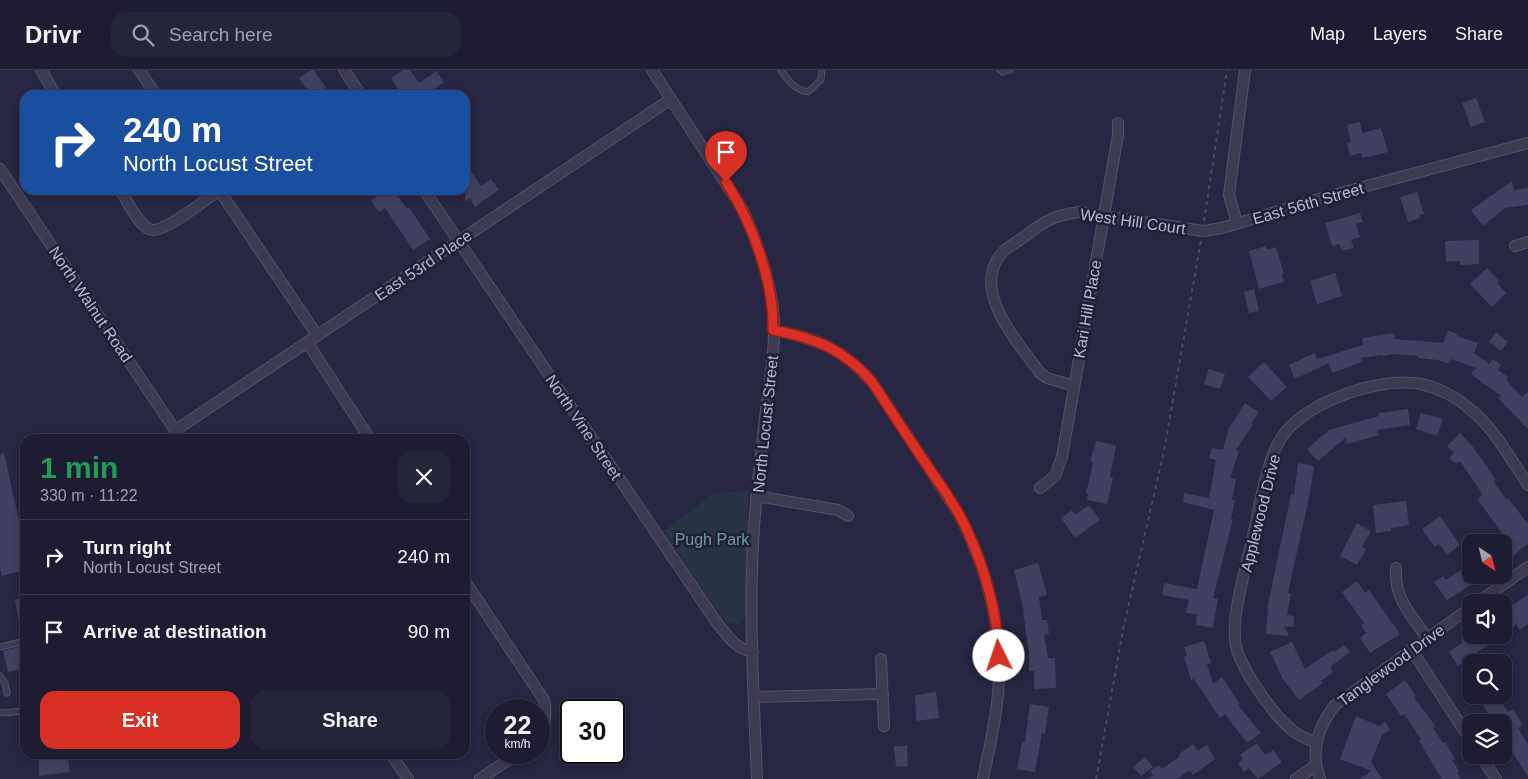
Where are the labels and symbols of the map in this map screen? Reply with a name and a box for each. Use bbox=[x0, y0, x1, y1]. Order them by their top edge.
pin bbox=[705, 131, 747, 182]
street label: East 56th Street bbox=[1251, 179, 1366, 227]
street label: West Hill Court bbox=[1079, 206, 1187, 237]
street label: East 53rd Place bbox=[372, 227, 475, 304]
street label: North Walnut Road bbox=[46, 243, 136, 365]
street label: Kari Hill Place bbox=[1070, 258, 1105, 360]
street label: North Locust Street bbox=[750, 354, 781, 493]
street label: North Vine Street bbox=[542, 372, 625, 483]
street label: Applewood Drive bbox=[1238, 452, 1283, 574]
park label: Pugh Park bbox=[675, 531, 750, 548]
north arrow bbox=[1462, 534, 1512, 584]
street label: Tanglewood Drive bbox=[1335, 621, 1448, 710]
position arrow bbox=[972, 629, 1024, 681]
speed limit sign: 30 bbox=[560, 699, 625, 764]

